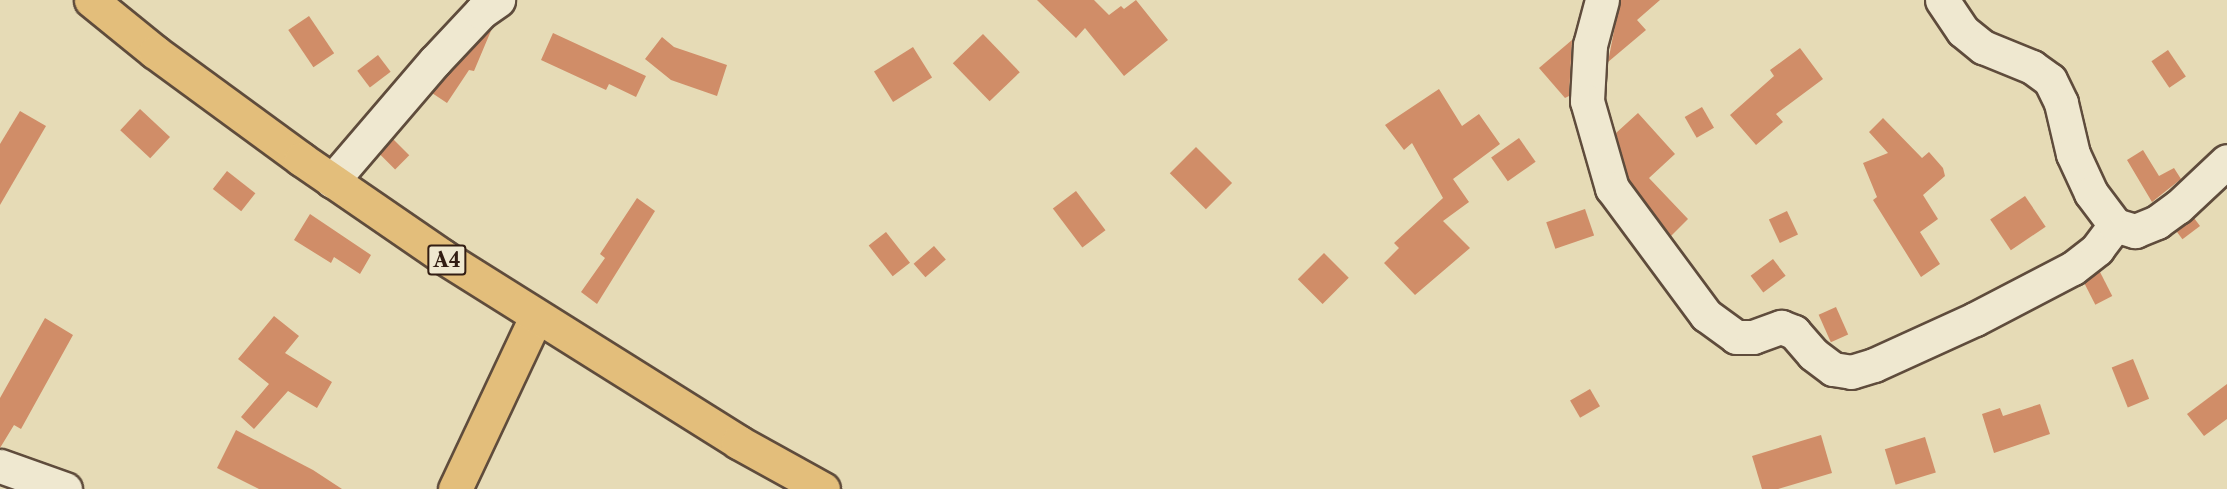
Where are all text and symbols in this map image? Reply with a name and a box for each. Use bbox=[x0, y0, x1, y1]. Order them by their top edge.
road number: A4 bbox=[426, 243, 468, 277]

